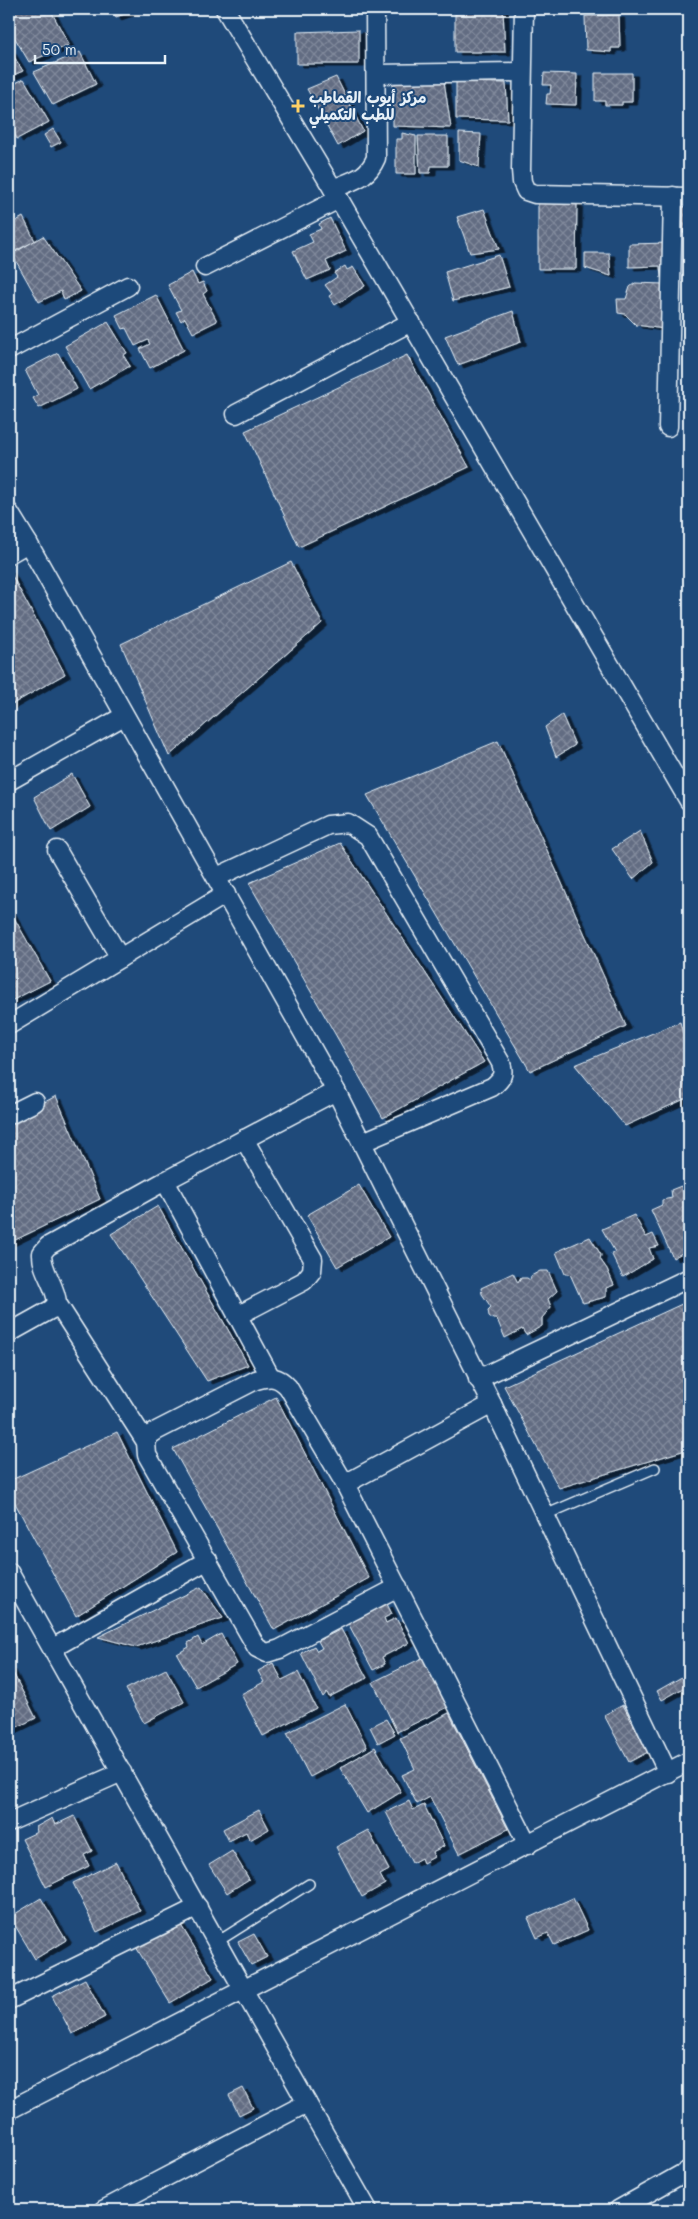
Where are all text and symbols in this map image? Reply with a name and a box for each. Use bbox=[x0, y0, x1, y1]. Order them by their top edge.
scale bar bbox=[35, 32, 165, 64]
text: 50 m bbox=[42, 39, 77, 59]
place label: مركز أيوب القماطب للطب التكميلي bbox=[309, 87, 426, 129]
marker: مركز أيوب القماطب للطب التكميلي bbox=[291, 99, 305, 113]

